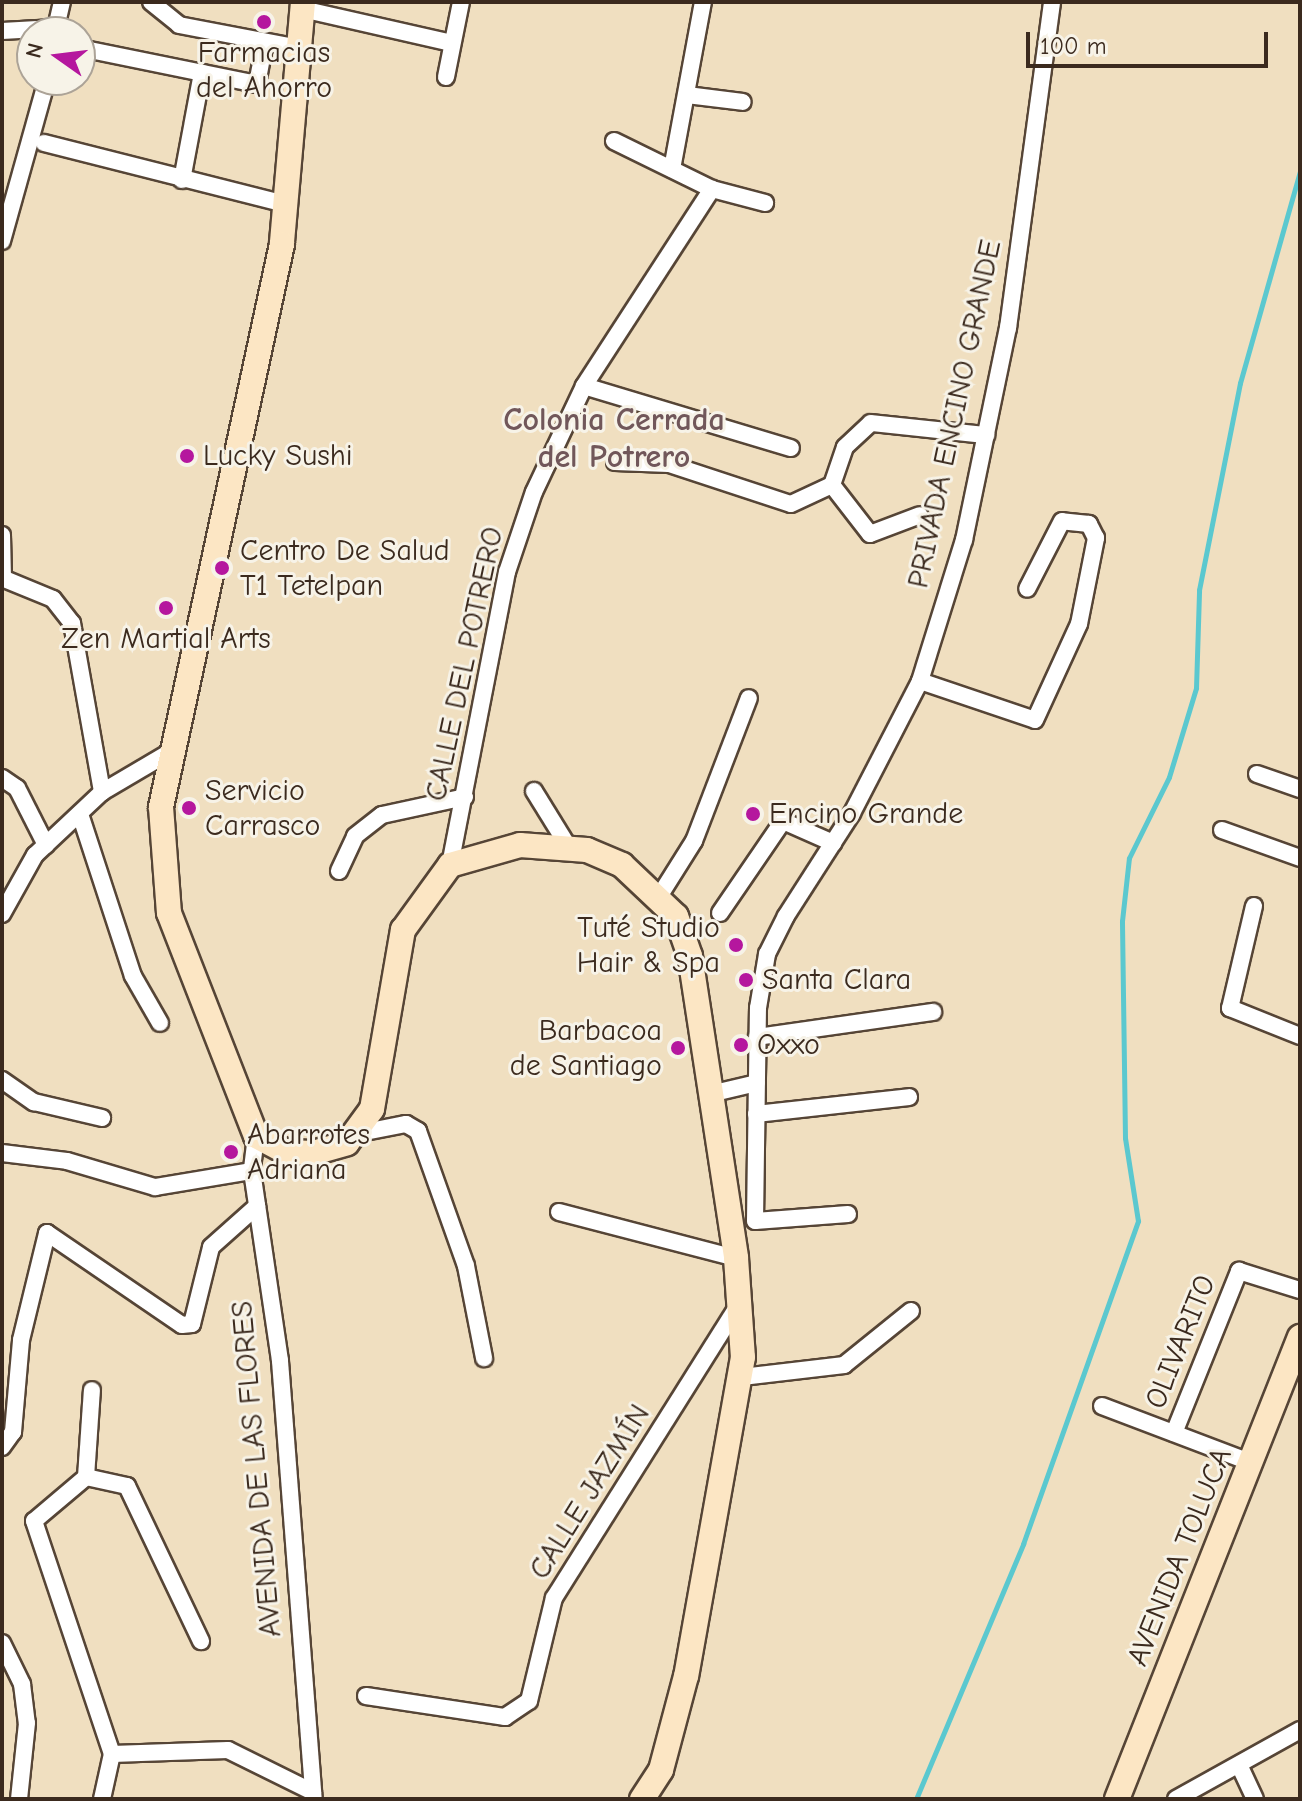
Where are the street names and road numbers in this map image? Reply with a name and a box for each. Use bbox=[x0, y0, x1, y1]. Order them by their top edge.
street label: PRIVADA ENCINO GRANDE bbox=[900, 237, 1010, 591]
street label: CALLE DEL POTRERO bbox=[418, 524, 512, 804]
street label: OLIVARITO bbox=[1138, 1270, 1224, 1414]
street label: AVENIDA DE LAS FLORES bbox=[224, 1299, 290, 1639]
street label: CALLE JAZMÍN bbox=[522, 1398, 658, 1586]
street label: AVENIDA TOLUCA bbox=[1120, 1443, 1240, 1671]

